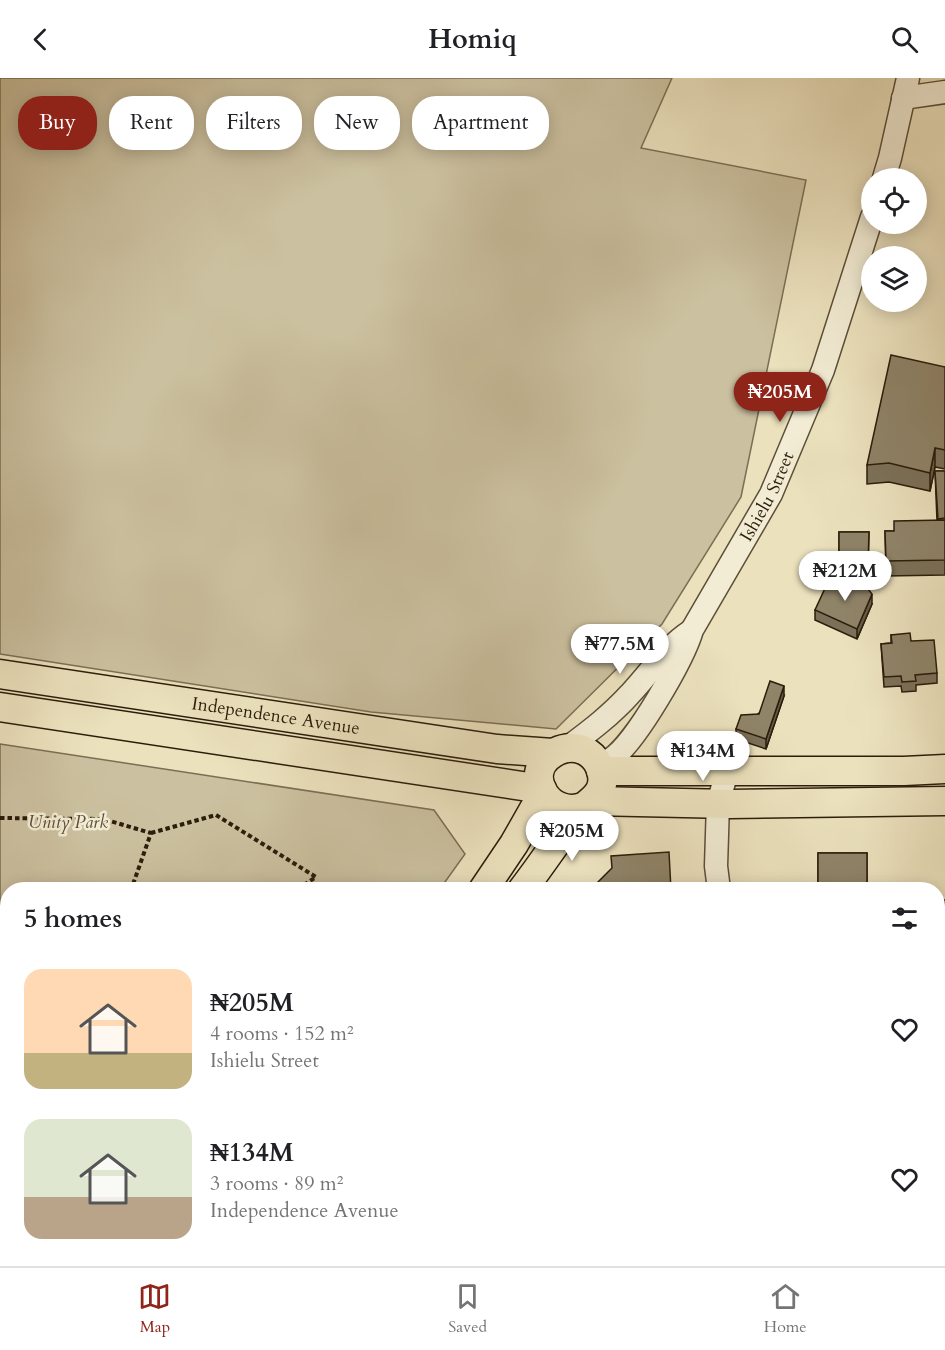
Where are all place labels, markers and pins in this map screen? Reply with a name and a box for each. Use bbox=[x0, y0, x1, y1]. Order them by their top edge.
pin: ₦205M bbox=[738, 372, 822, 423]
pin: ₦212M bbox=[803, 551, 887, 602]
pin: ₦77.5M bbox=[571, 624, 669, 675]
pin: ₦134M bbox=[661, 731, 745, 782]
pin: ₦205M bbox=[530, 811, 614, 862]

